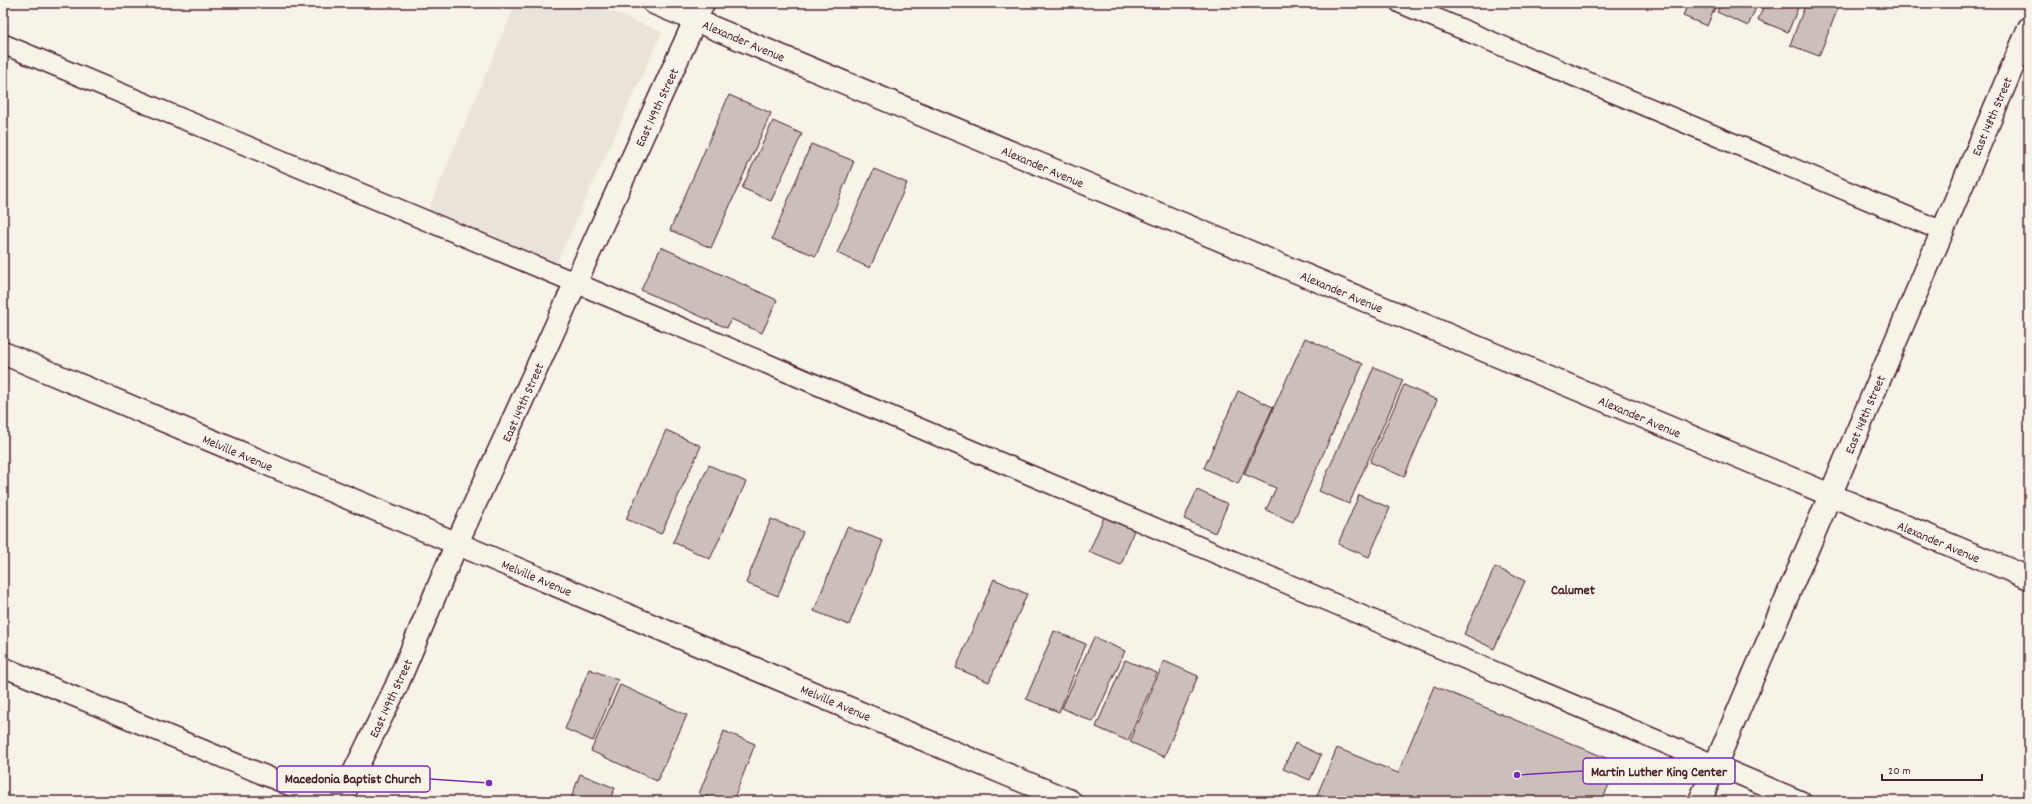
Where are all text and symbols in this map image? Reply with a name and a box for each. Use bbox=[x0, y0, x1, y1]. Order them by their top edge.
street label: Alexander Avenue bbox=[699, 16, 788, 68]
street label: East 149th Street bbox=[632, 65, 685, 150]
street label: East 148th Street bbox=[1968, 74, 2019, 159]
street label: Alexander Avenue bbox=[998, 142, 1087, 194]
street label: Alexander Avenue bbox=[1297, 267, 1386, 319]
street label: East 149th Street bbox=[498, 360, 550, 446]
street label: East 148th Street bbox=[1841, 372, 1892, 457]
street label: Alexander Avenue bbox=[1595, 392, 1684, 444]
street label: Melville Avenue bbox=[199, 431, 275, 478]
street label: Alexander Avenue bbox=[1894, 517, 1983, 569]
street label: Melville Avenue bbox=[498, 556, 574, 603]
district label: Calumet bbox=[1551, 581, 1596, 601]
street label: East 149th Street bbox=[366, 656, 419, 741]
street label: Melville Avenue bbox=[797, 681, 873, 728]
scale bar bbox=[1882, 756, 1982, 782]
callout: Martin Luther King Center bbox=[1583, 758, 1735, 784]
text: Martin Luther King Center bbox=[1591, 763, 1728, 783]
text: 20 m bbox=[1888, 763, 1911, 780]
callout: Macedonia Baptist Church bbox=[277, 766, 430, 792]
text: Macedonia Baptist Church bbox=[285, 770, 422, 790]

